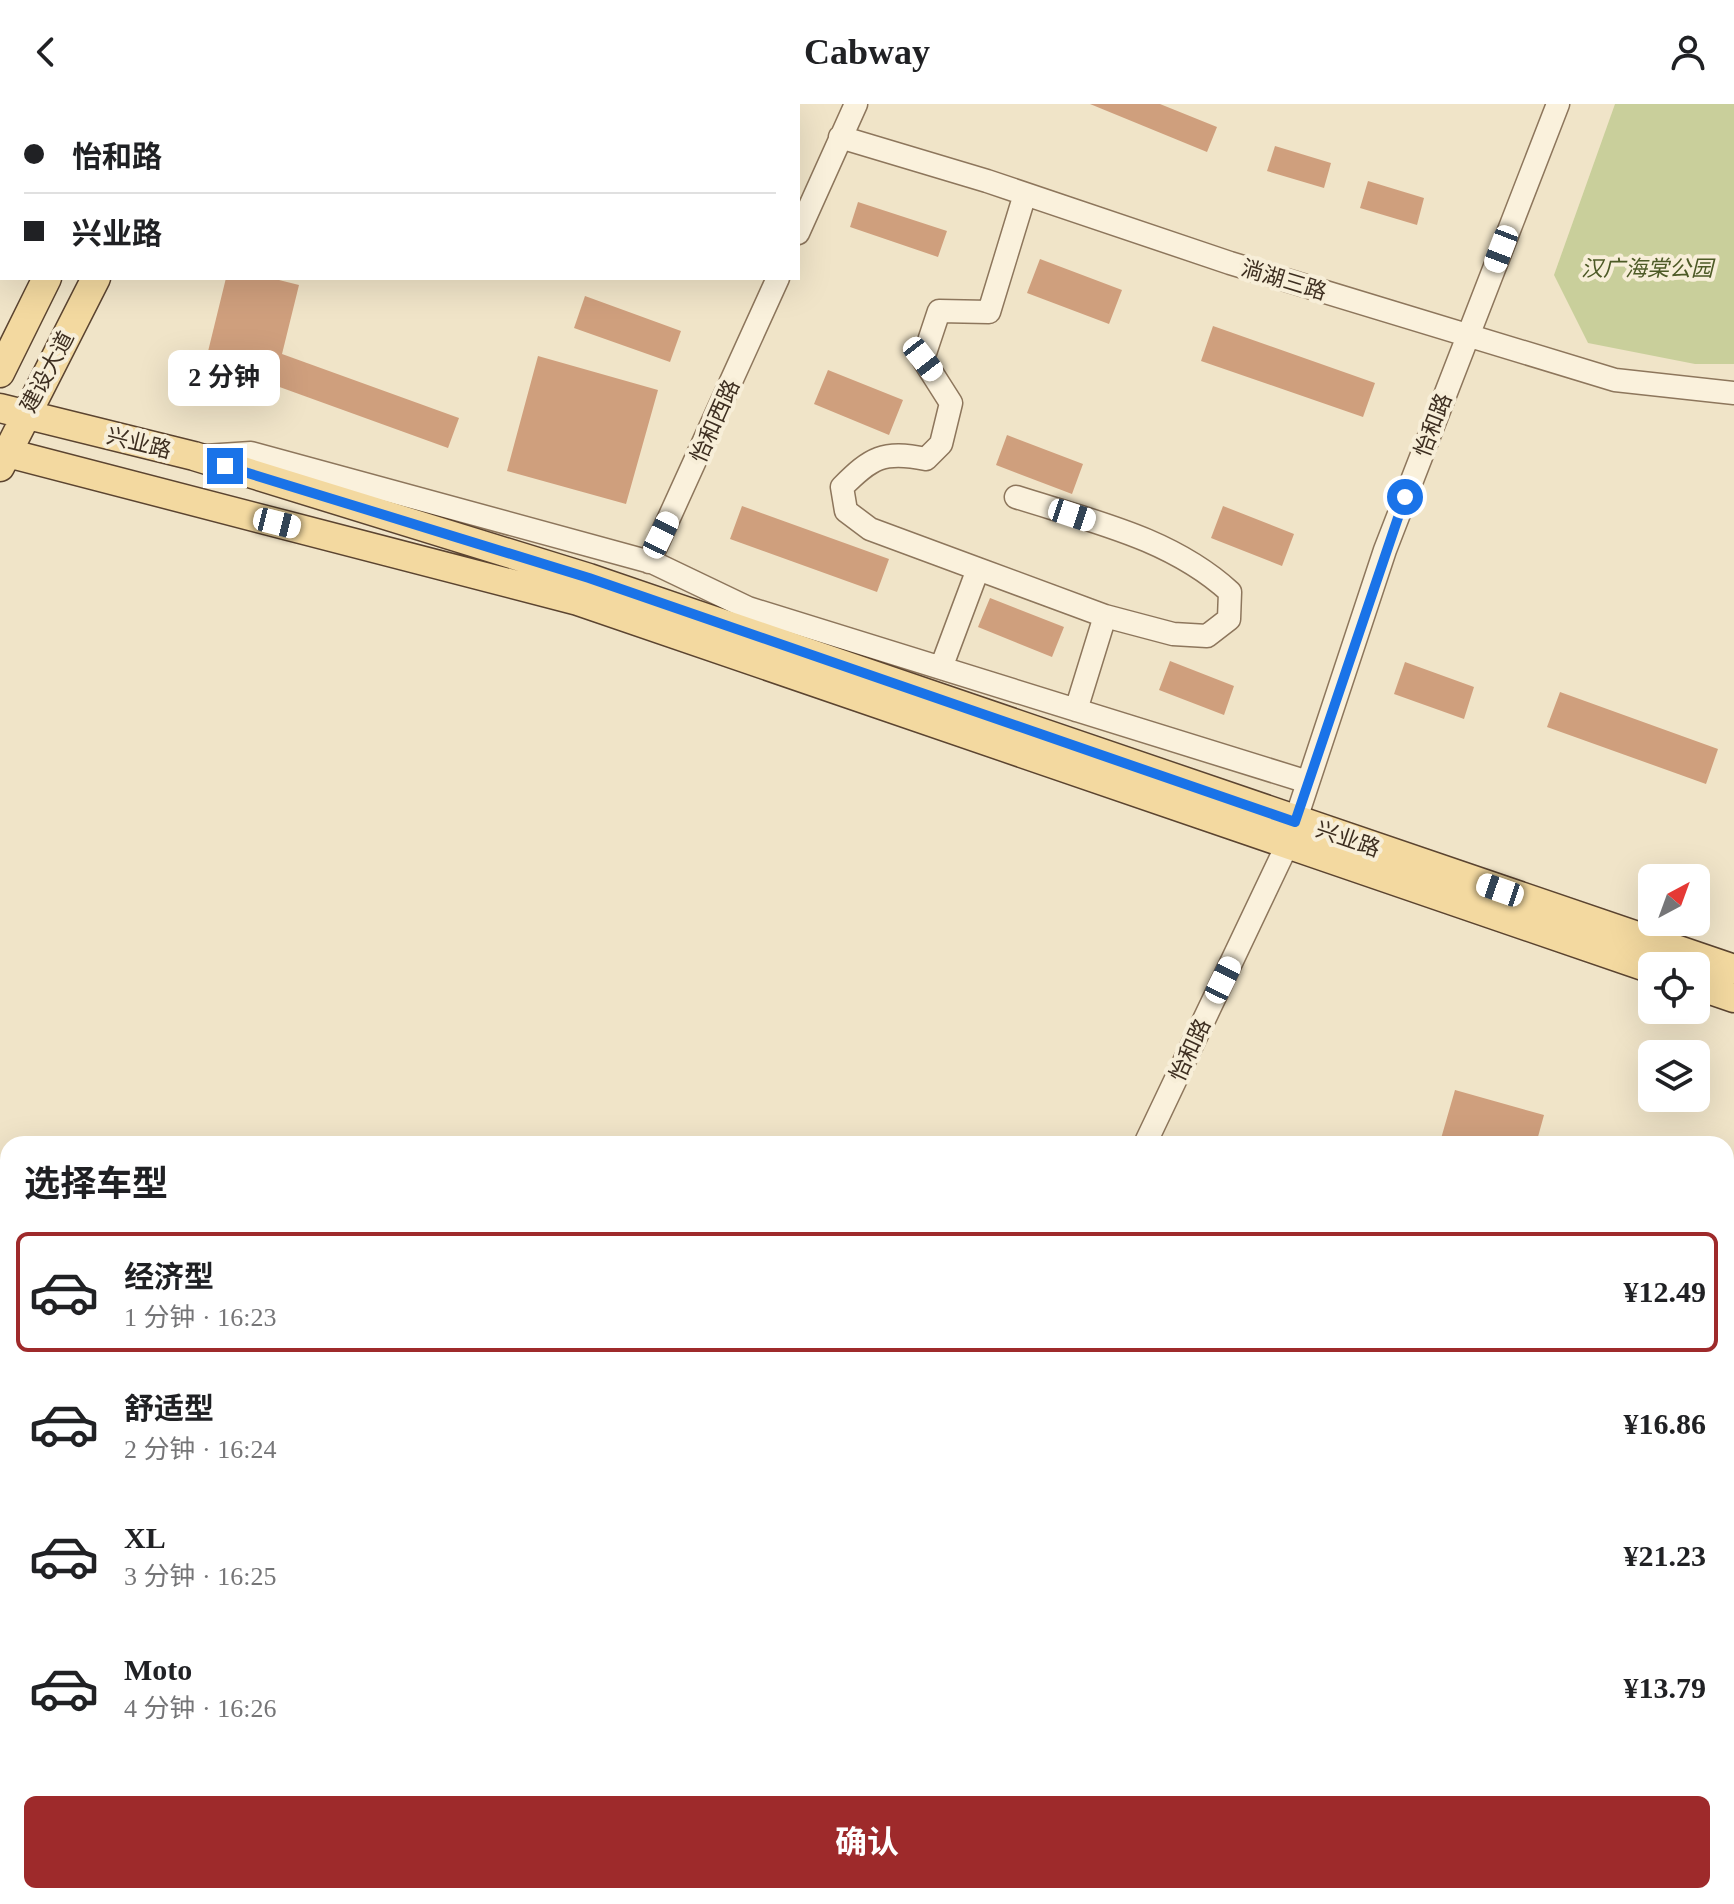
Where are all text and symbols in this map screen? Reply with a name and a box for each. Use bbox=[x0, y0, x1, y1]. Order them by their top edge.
icon: back bbox=[24, 30, 68, 74]
icon: person bbox=[1666, 30, 1710, 74]
text: Cabway bbox=[804, 32, 930, 72]
text: 怡和路 bbox=[72, 140, 162, 173]
text: 兴业路 bbox=[72, 217, 162, 250]
car bbox=[1481, 222, 1521, 276]
street label: 淌湖三路 bbox=[1238, 255, 1330, 305]
park label: 汉广海棠公园 bbox=[1581, 256, 1716, 281]
street label: 建设大道 bbox=[15, 327, 79, 417]
car bbox=[899, 333, 947, 385]
callout: 2 分钟 bbox=[169, 350, 281, 406]
text: 2 分钟 bbox=[188, 363, 260, 392]
street label: 怡和西路 bbox=[686, 376, 744, 466]
street label: 怡和路 bbox=[1410, 390, 1456, 460]
street label: 兴业路 bbox=[104, 423, 174, 463]
route end bbox=[207, 448, 243, 484]
route start bbox=[1387, 479, 1423, 515]
car bbox=[1045, 496, 1099, 534]
car bbox=[251, 506, 303, 540]
car bbox=[640, 508, 682, 562]
street label: 兴业路 bbox=[1313, 816, 1383, 862]
north arrow bbox=[1638, 864, 1710, 936]
map controls bbox=[1638, 864, 1710, 1112]
car bbox=[1473, 871, 1527, 909]
button: locate bbox=[1638, 952, 1710, 1024]
car bbox=[1202, 953, 1244, 1007]
street label: 怡和路 bbox=[1165, 1015, 1215, 1085]
button: layers bbox=[1638, 1040, 1710, 1112]
text: 选择车型 bbox=[24, 1164, 168, 1204]
icon: car bbox=[28, 1256, 100, 1328]
text: 经济型 bbox=[124, 1260, 214, 1293]
text: ¥12.49 bbox=[1624, 1275, 1706, 1308]
text: 1 分钟 · 16:23 bbox=[124, 1303, 276, 1332]
icon: car bbox=[28, 1388, 100, 1460]
text: 舒适型 bbox=[124, 1392, 214, 1425]
text: ¥16.86 bbox=[1624, 1407, 1706, 1440]
text: 2 分钟 · 16:24 bbox=[124, 1435, 276, 1464]
icon: car bbox=[28, 1520, 100, 1592]
text: XL bbox=[124, 1521, 166, 1554]
text: ¥21.23 bbox=[1624, 1539, 1706, 1572]
text: 3 分钟 · 16:25 bbox=[124, 1562, 276, 1591]
icon: car bbox=[28, 1652, 100, 1724]
text: Moto bbox=[124, 1653, 192, 1686]
text: ¥13.79 bbox=[1624, 1671, 1706, 1704]
text: 4 分钟 · 16:26 bbox=[124, 1694, 276, 1723]
button: 确认 bbox=[24, 1796, 1710, 1888]

